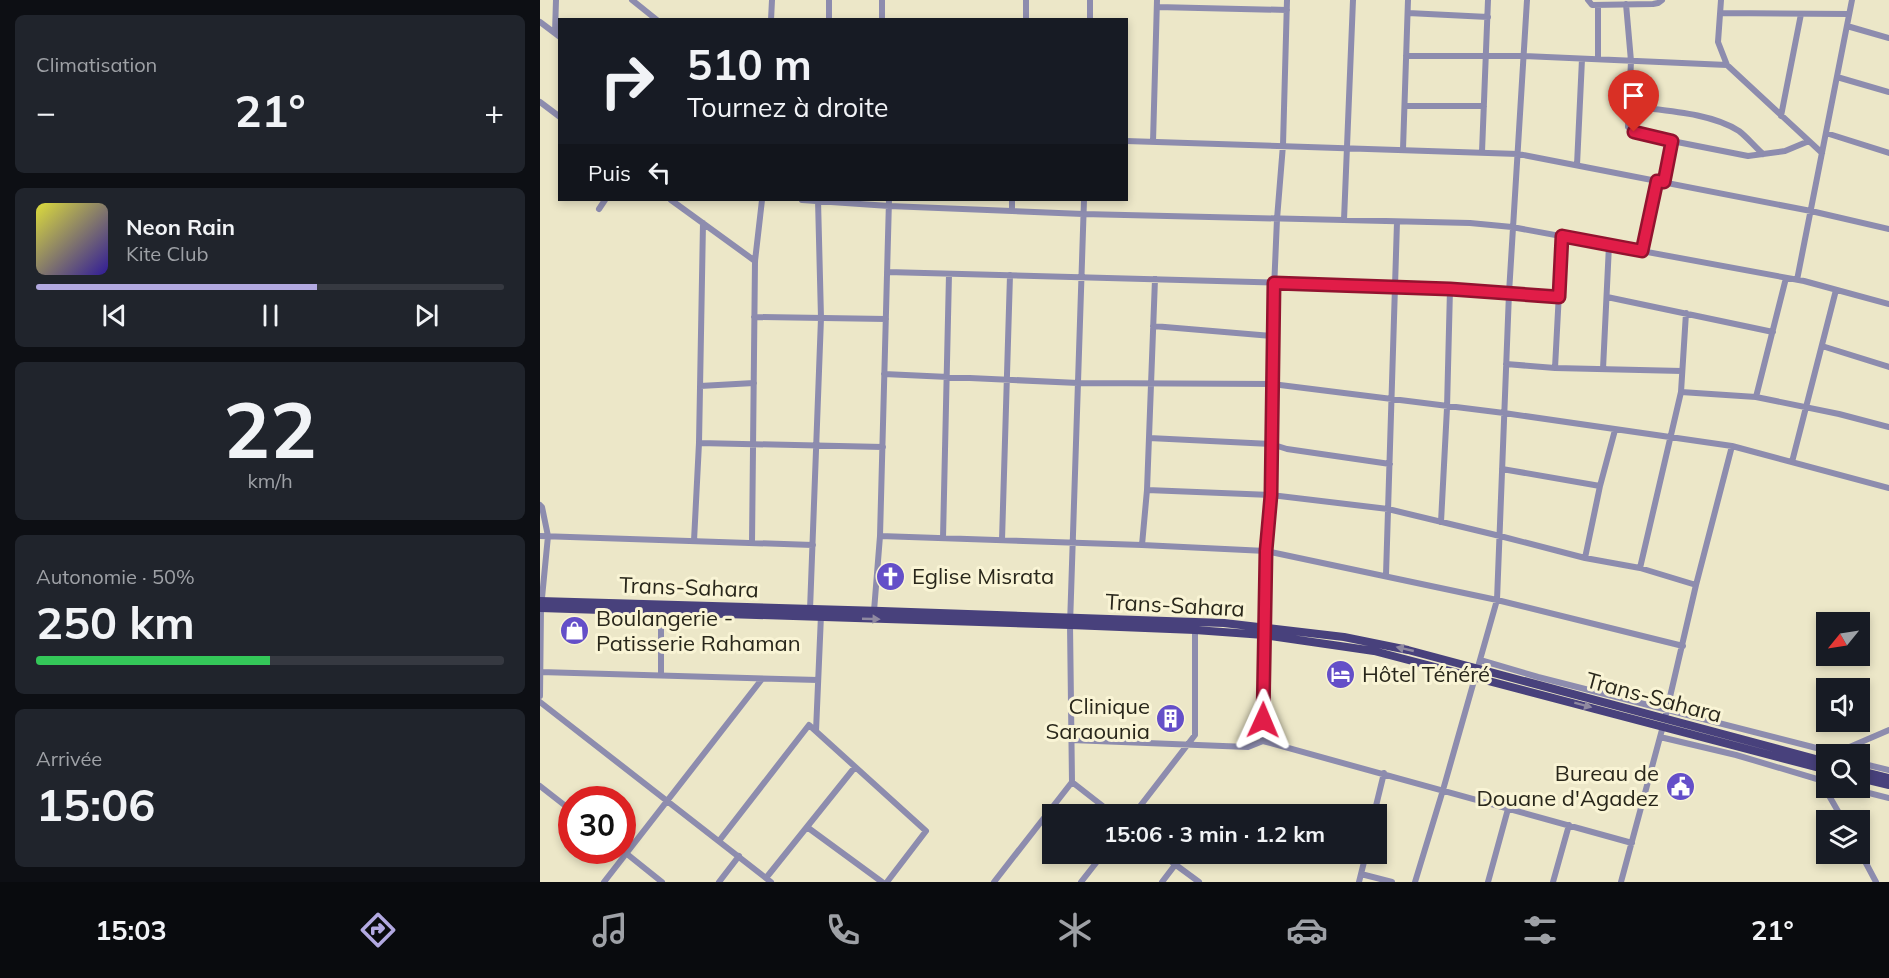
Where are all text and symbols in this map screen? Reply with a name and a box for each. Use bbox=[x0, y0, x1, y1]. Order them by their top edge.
text: 510 m bbox=[687, 38, 812, 91]
icon: right bbox=[588, 42, 666, 120]
text: Climatisation bbox=[36, 52, 157, 77]
pin bbox=[1608, 70, 1659, 132]
icon: arrive bbox=[1617, 79, 1650, 112]
text: 21° bbox=[234, 82, 306, 138]
text: Tournez à droite bbox=[687, 90, 888, 124]
text: − bbox=[36, 91, 56, 132]
text: + bbox=[484, 91, 504, 132]
icon: left bbox=[643, 156, 676, 189]
text: Puis bbox=[588, 159, 631, 187]
text: Neon Rain bbox=[126, 213, 235, 241]
text: Kite Club bbox=[126, 241, 208, 266]
icon: previous bbox=[98, 299, 131, 332]
icon: pause bbox=[254, 299, 287, 332]
icon: next bbox=[410, 299, 443, 332]
text: 22 bbox=[223, 380, 317, 478]
text: km/h bbox=[247, 468, 293, 493]
church icon: Eglise Misrata bbox=[875, 560, 907, 592]
place label: Eglise Misrata bbox=[912, 562, 1054, 590]
text: Autonomie · 50% bbox=[36, 564, 195, 589]
street label: Trans-Sahara bbox=[619, 571, 759, 603]
street label: Trans-Sahara bbox=[1105, 587, 1245, 623]
text: 250 km bbox=[36, 594, 195, 650]
place label: Boulangerie - Patisserie Rahaman bbox=[596, 604, 801, 657]
north arrow bbox=[1816, 612, 1870, 666]
map controls bbox=[1816, 612, 1870, 864]
shop icon: Boulangerie - Patisserie Rahaman bbox=[559, 615, 591, 647]
one-way arrow bbox=[862, 615, 881, 624]
one-way arrow bbox=[1396, 644, 1415, 654]
hotel icon: Hôtel Ténéré bbox=[1325, 658, 1357, 690]
place label: Hôtel Ténéré bbox=[1362, 660, 1490, 688]
street label: Trans-Sahara bbox=[1583, 665, 1725, 729]
button: sound bbox=[1816, 678, 1870, 732]
position arrow bbox=[1231, 688, 1295, 752]
place label: Clinique Saraounia bbox=[1045, 692, 1150, 745]
one-way arrow bbox=[1574, 701, 1592, 710]
building icon: Clinique Saraounia bbox=[1155, 703, 1187, 735]
button: search bbox=[1816, 744, 1870, 798]
text: Arrivée bbox=[36, 746, 102, 771]
place label: Bureau de Douane d'Agadez bbox=[1476, 759, 1659, 812]
public building icon: Bureau de Douane d'Agadez bbox=[1664, 770, 1696, 802]
text: 15:06 bbox=[36, 776, 155, 832]
speed limit sign: 30 bbox=[558, 786, 636, 864]
button: layers bbox=[1816, 810, 1870, 864]
text: 15:06 · 3 min · 1.2 km bbox=[1104, 820, 1325, 848]
icon: directions bbox=[357, 909, 399, 951]
icon: music bbox=[589, 909, 631, 951]
icon: phone bbox=[822, 909, 864, 951]
icon: climate bbox=[1054, 909, 1096, 951]
icon: car bbox=[1286, 909, 1328, 951]
icon: filters bbox=[1519, 909, 1561, 951]
text: 15:03 bbox=[95, 913, 167, 947]
text: 21° bbox=[1751, 913, 1794, 947]

